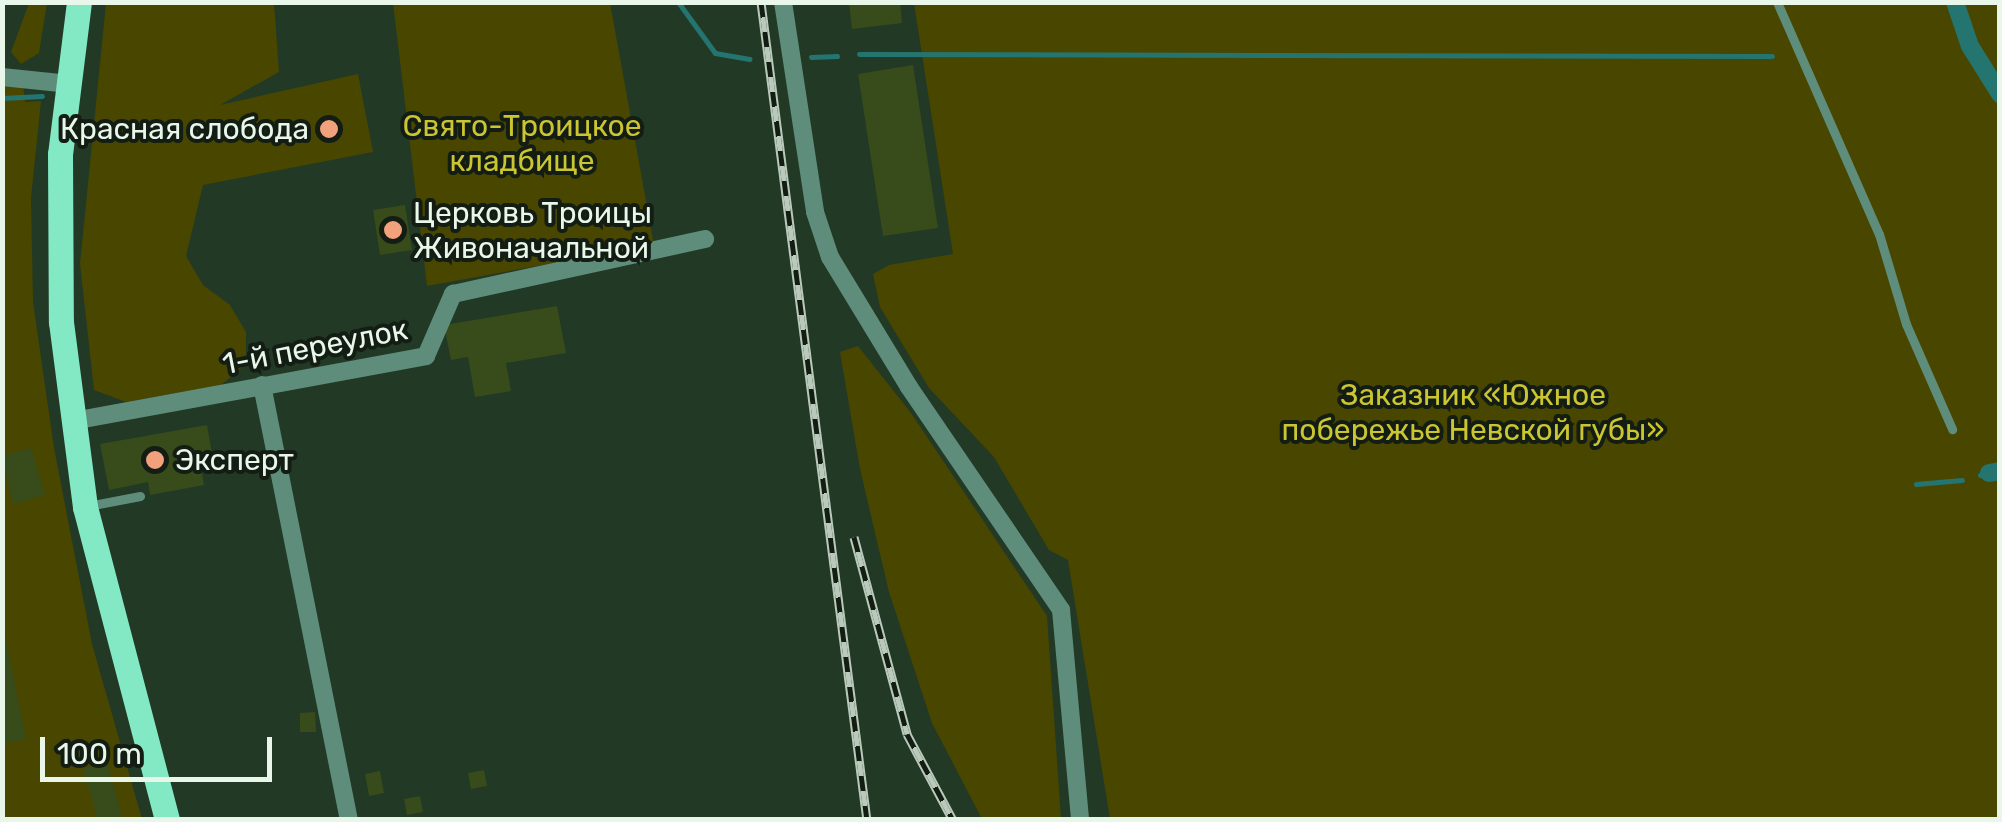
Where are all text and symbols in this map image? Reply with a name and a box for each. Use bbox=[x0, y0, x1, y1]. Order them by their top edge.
park label: Свято-Троицкое кладбище bbox=[403, 108, 641, 178]
place label: Красная слобода bbox=[60, 111, 309, 147]
marker: Красная слобода bbox=[318, 118, 340, 140]
place label: Церковь Троицы Живоначальной bbox=[413, 195, 652, 266]
marker: Церковь Троицы Живоначальной bbox=[382, 219, 404, 241]
street label: 1-й переулок bbox=[219, 311, 411, 383]
park label: Заказник «Южное побережье Невской губы» bbox=[1281, 377, 1665, 448]
place label: Эксперт bbox=[175, 442, 294, 478]
marker: Эксперт bbox=[144, 449, 166, 471]
scale bar bbox=[45, 717, 278, 779]
text: 100 m bbox=[57, 736, 142, 772]

